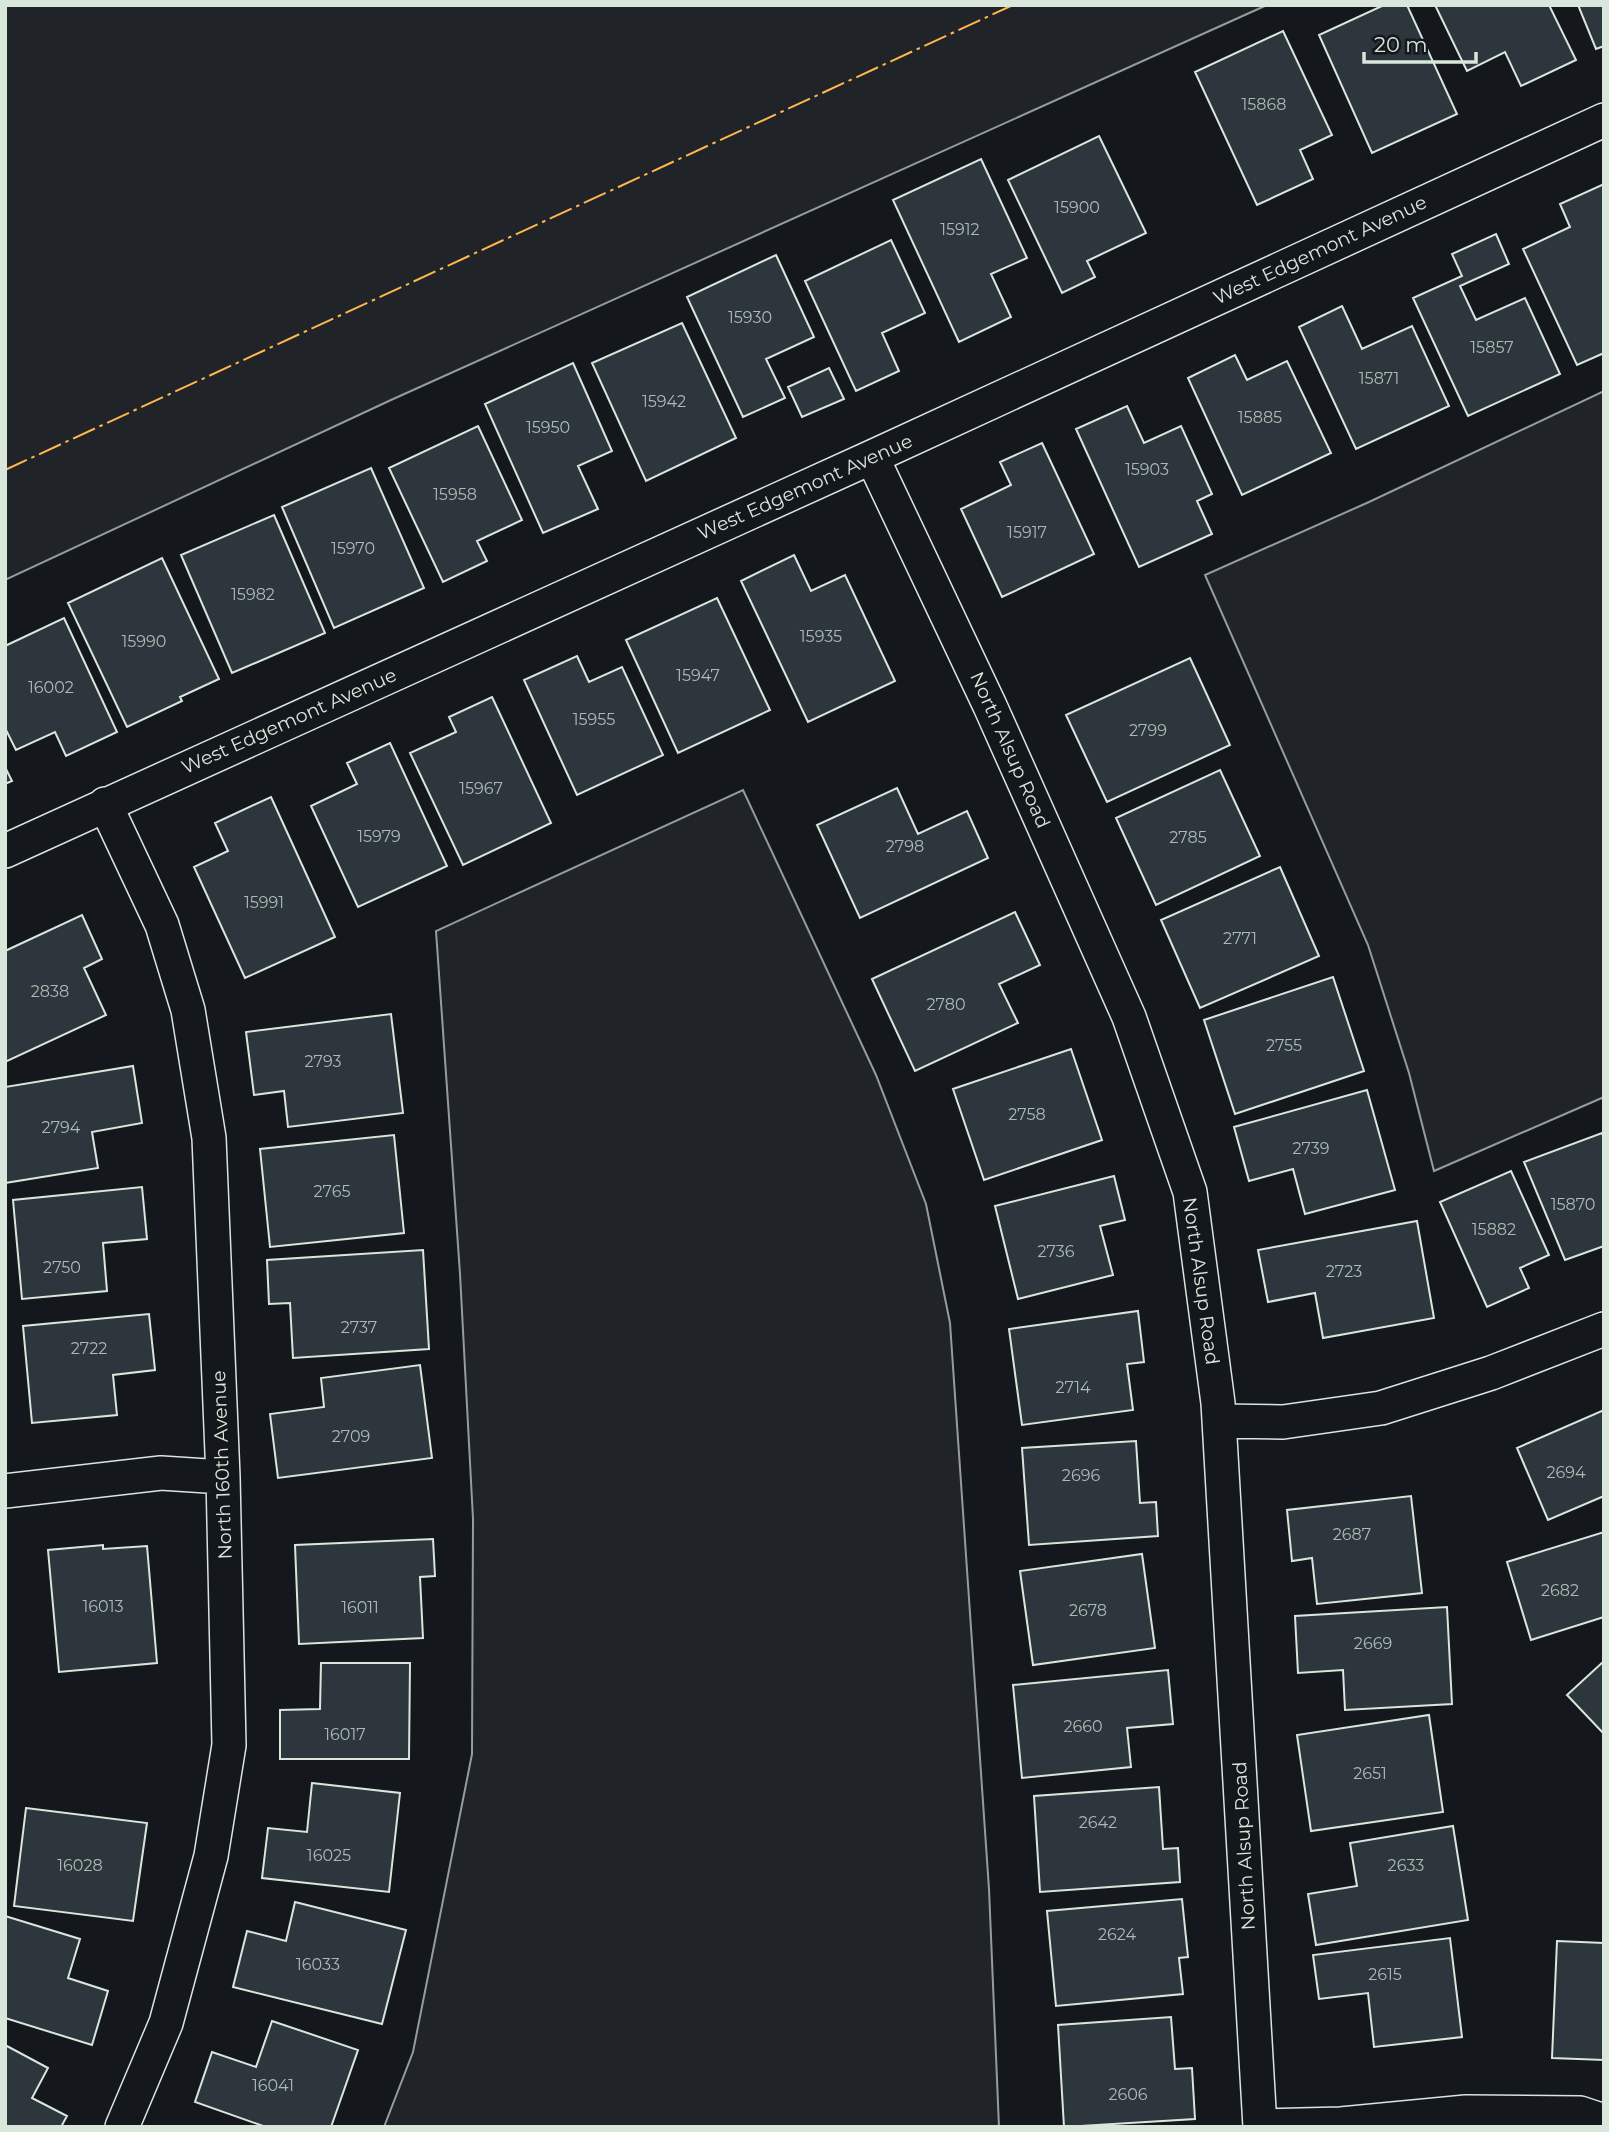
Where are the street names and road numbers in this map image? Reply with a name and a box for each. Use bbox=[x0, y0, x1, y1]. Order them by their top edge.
street label: West Edgemont Avenue bbox=[1210, 190, 1430, 310]
street label: West Edgemont Avenue bbox=[694, 429, 916, 545]
street label: West Edgemont Avenue bbox=[178, 663, 400, 779]
street label: North Alsup Road bbox=[965, 668, 1055, 832]
street label: North Alsup Road bbox=[1178, 1196, 1224, 1366]
street label: North 160th Avenue bbox=[207, 1370, 237, 1560]
street label: North Alsup Road bbox=[1228, 1761, 1260, 1931]

